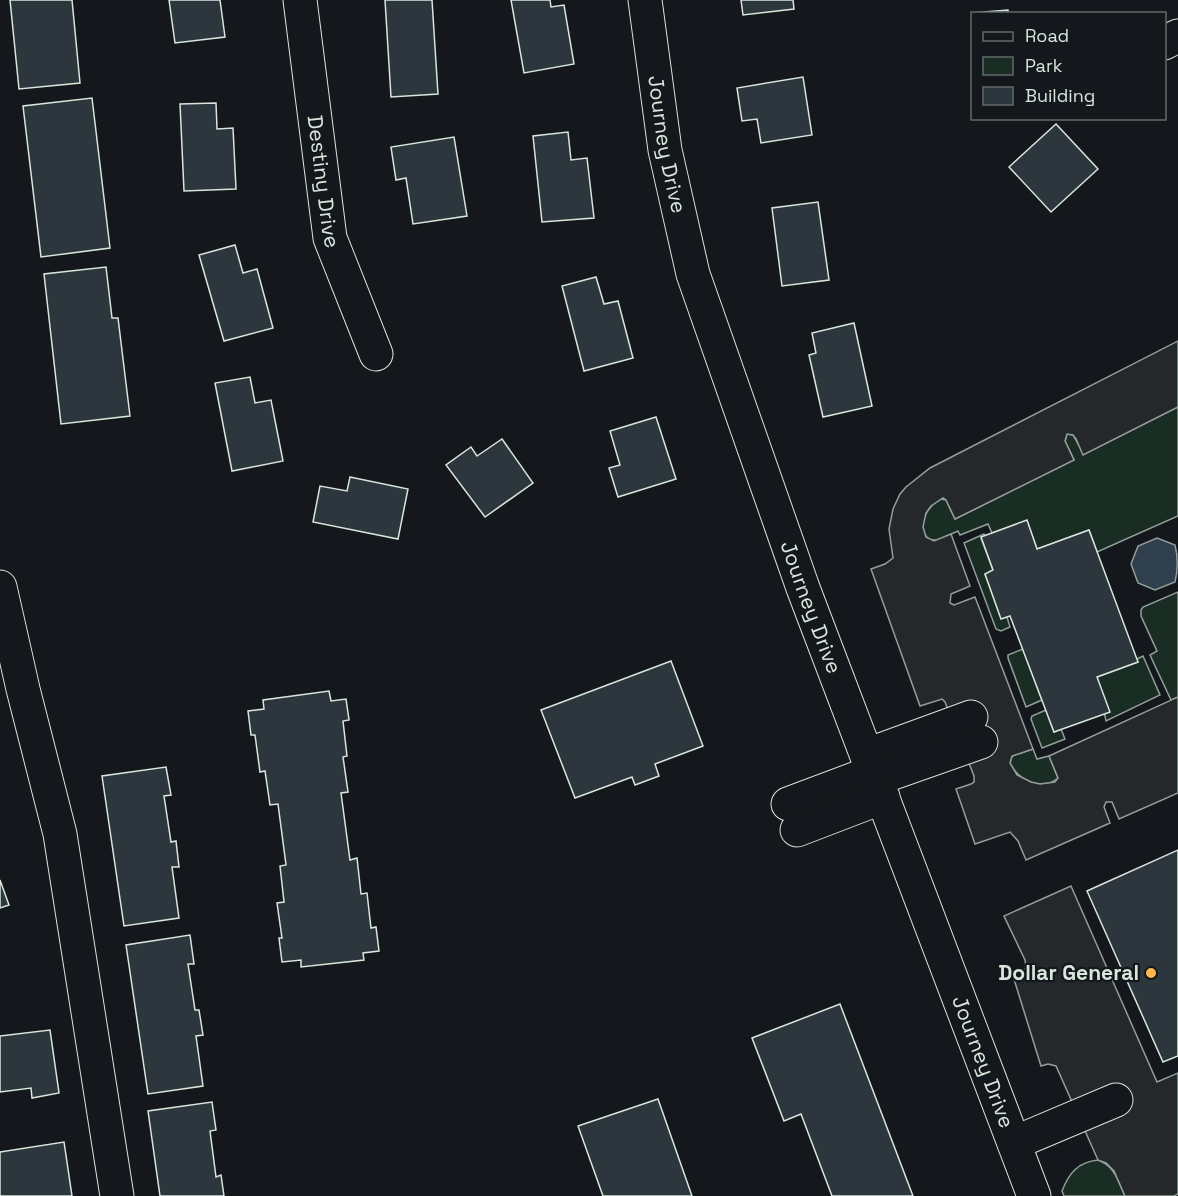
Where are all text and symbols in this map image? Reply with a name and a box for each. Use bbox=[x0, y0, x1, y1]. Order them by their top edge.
legend bbox=[971, 12, 1166, 120]
text: Road bbox=[1025, 24, 1069, 47]
text: Park bbox=[1025, 54, 1063, 77]
street label: Journey Drive bbox=[642, 74, 693, 216]
text: Building bbox=[1025, 84, 1095, 107]
street label: Destiny Drive bbox=[302, 114, 347, 252]
street label: Journey Drive bbox=[775, 537, 848, 677]
place label: Dollar General bbox=[998, 959, 1139, 986]
marker: Dollar General bbox=[1144, 966, 1158, 980]
street label: Journey Drive bbox=[946, 992, 1021, 1132]

